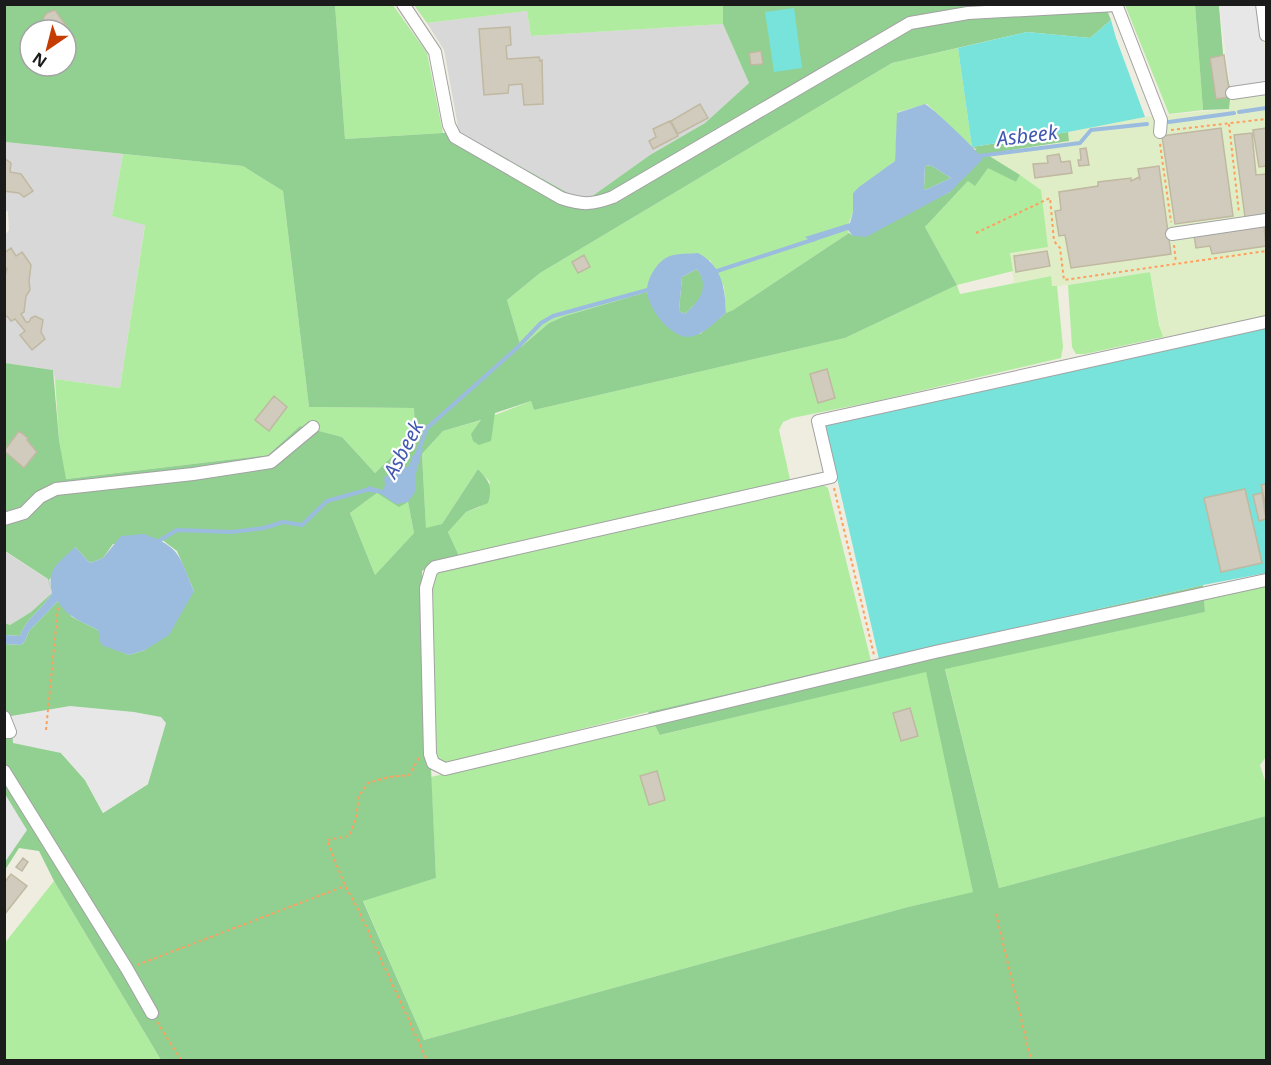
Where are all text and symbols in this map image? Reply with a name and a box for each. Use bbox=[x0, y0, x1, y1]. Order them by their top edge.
north arrow bbox=[18, 18, 78, 78]
text: N bbox=[28, 48, 51, 73]
water label: Asbeek bbox=[993, 118, 1060, 152]
water label: Asbeek bbox=[376, 415, 430, 484]

